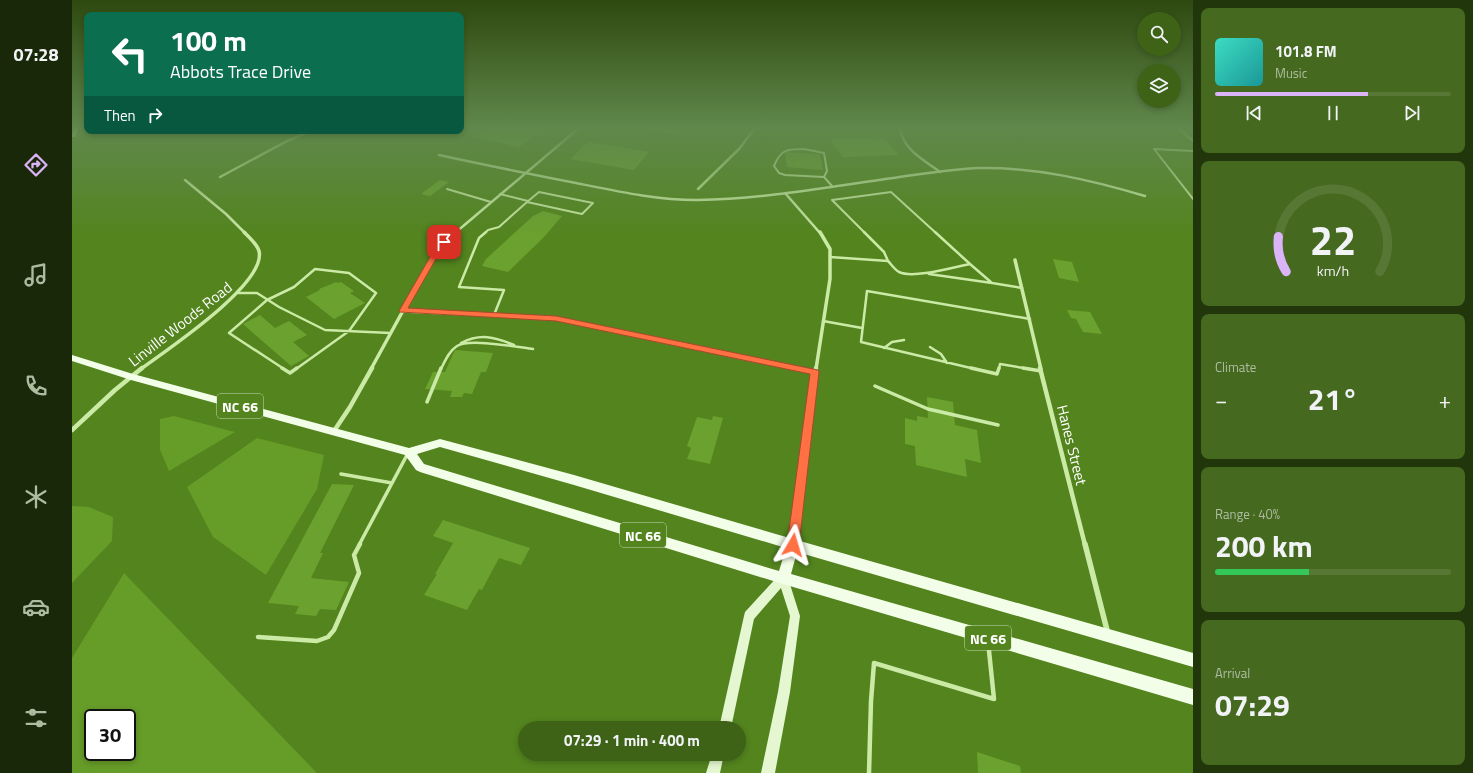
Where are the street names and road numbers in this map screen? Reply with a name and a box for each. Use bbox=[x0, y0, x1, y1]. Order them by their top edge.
street label: Linville Woods Road bbox=[123, 276, 237, 372]
road number: NC 66 bbox=[217, 394, 263, 418]
street label: Hanes Street bbox=[1051, 402, 1093, 488]
road number: NC 66 bbox=[620, 523, 666, 547]
road number: NC 66 bbox=[965, 626, 1011, 650]

